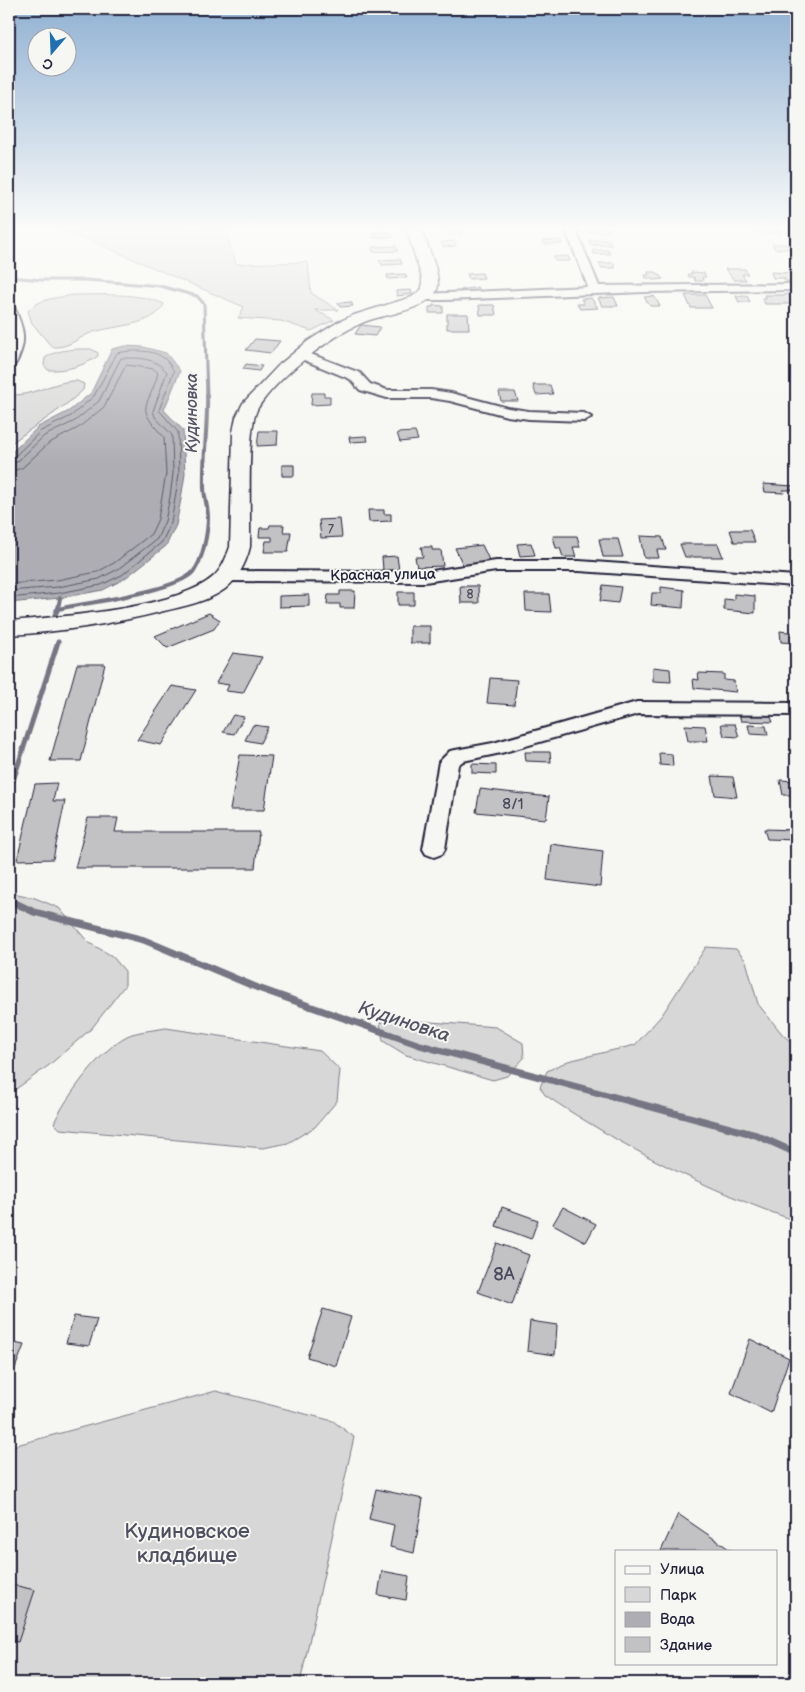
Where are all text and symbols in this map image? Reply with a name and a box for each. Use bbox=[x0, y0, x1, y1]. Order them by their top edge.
north arrow bbox=[28, 28, 78, 78]
text: С bbox=[40, 54, 55, 73]
water label: Кудиновка bbox=[183, 373, 202, 453]
house number: 7 bbox=[328, 522, 334, 537]
street label: Красная улица bbox=[330, 565, 436, 585]
house number: 8 bbox=[467, 587, 474, 602]
house number: 8/1 bbox=[502, 795, 524, 814]
water label: Кудиновка bbox=[355, 996, 453, 1048]
house number: 8А bbox=[493, 1264, 515, 1285]
park label: Кудиновское кладбище bbox=[124, 1519, 250, 1568]
legend bbox=[615, 1550, 778, 1664]
text: Улица bbox=[660, 1560, 705, 1579]
text: Парк bbox=[660, 1586, 697, 1605]
text: Вода bbox=[660, 1610, 695, 1629]
text: Здание bbox=[660, 1636, 712, 1655]

